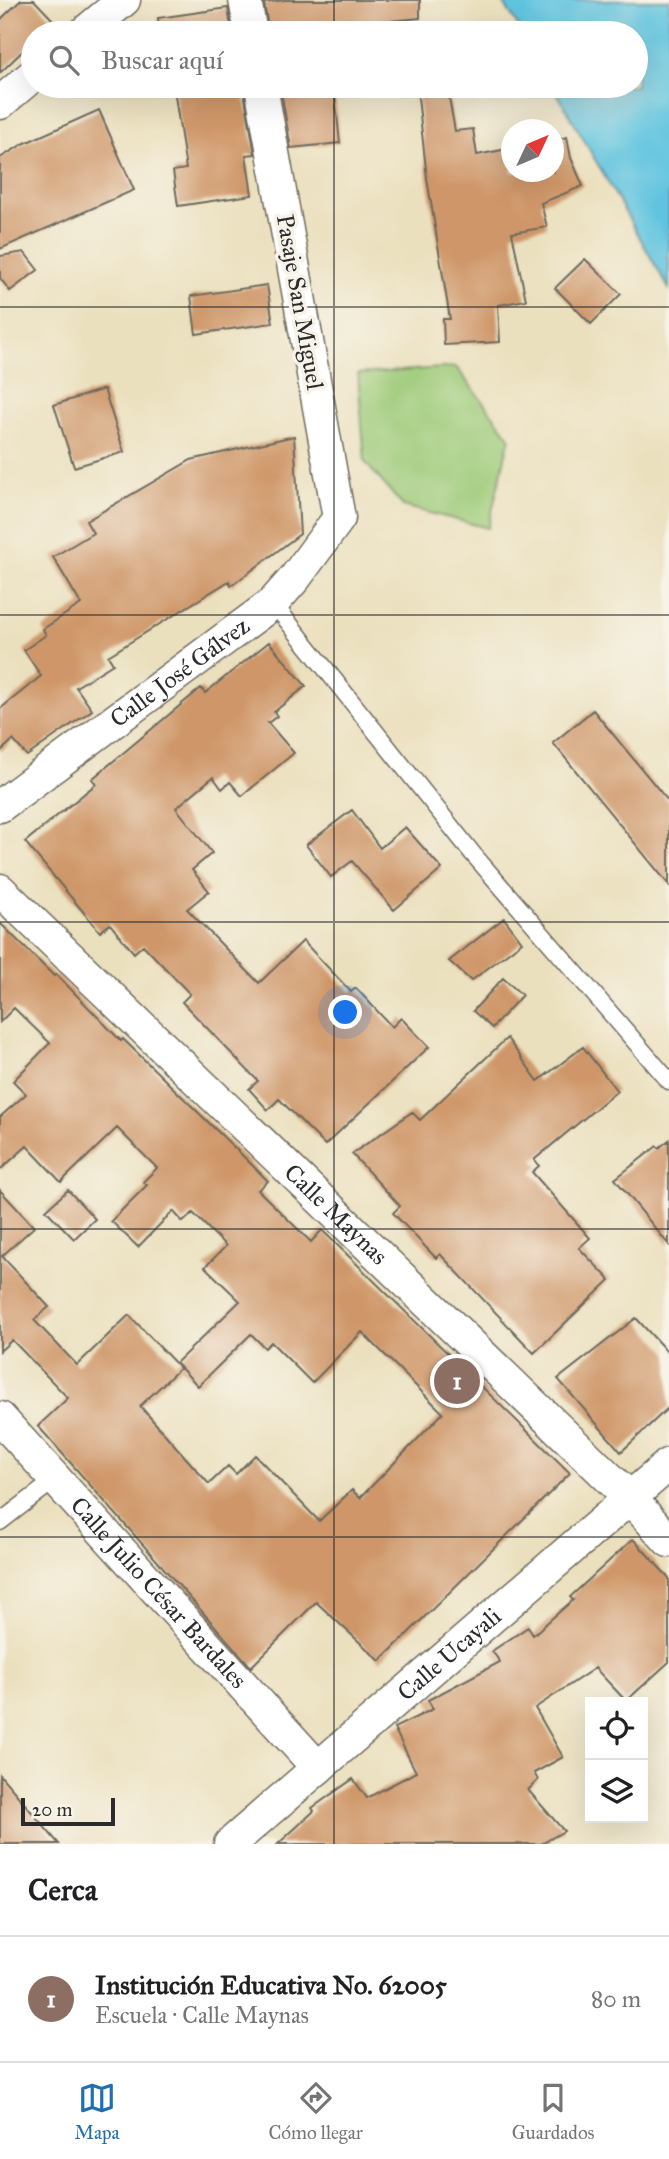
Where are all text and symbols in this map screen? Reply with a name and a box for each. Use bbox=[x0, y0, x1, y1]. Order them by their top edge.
search box bbox=[21, 21, 648, 98]
icon: search bbox=[45, 41, 83, 79]
text: Buscar aquí bbox=[101, 44, 223, 76]
north arrow bbox=[501, 119, 564, 182]
street label: Pasaje San Miguel bbox=[270, 212, 330, 392]
street label: Calle José Gálvez bbox=[104, 611, 255, 734]
your location bbox=[328, 995, 362, 1029]
street label: Calle Maynas bbox=[278, 1158, 394, 1271]
pin: 1 bbox=[434, 1355, 480, 1407]
street label: Calle Julio César Bardales bbox=[64, 1491, 253, 1695]
street label: Calle Ucayali bbox=[391, 1601, 508, 1707]
map controls bbox=[585, 1697, 648, 1823]
button: locate bbox=[585, 1697, 648, 1760]
button: layers bbox=[585, 1760, 648, 1823]
scale bar bbox=[21, 1795, 116, 1827]
text: 20 m bbox=[32, 1798, 73, 1821]
text: Cerca bbox=[28, 1872, 97, 1908]
text: Institución Educativa No. 62005 bbox=[95, 1969, 447, 2001]
text: 1 bbox=[46, 1985, 56, 2013]
text: 80 m bbox=[591, 1985, 641, 2013]
text: Escuela · Calle Maynas bbox=[95, 2001, 309, 2029]
tab: Mapa bbox=[74, 2079, 120, 2144]
tab: Cómo llegar bbox=[268, 2079, 363, 2144]
tab: Guardados bbox=[512, 2079, 595, 2144]

